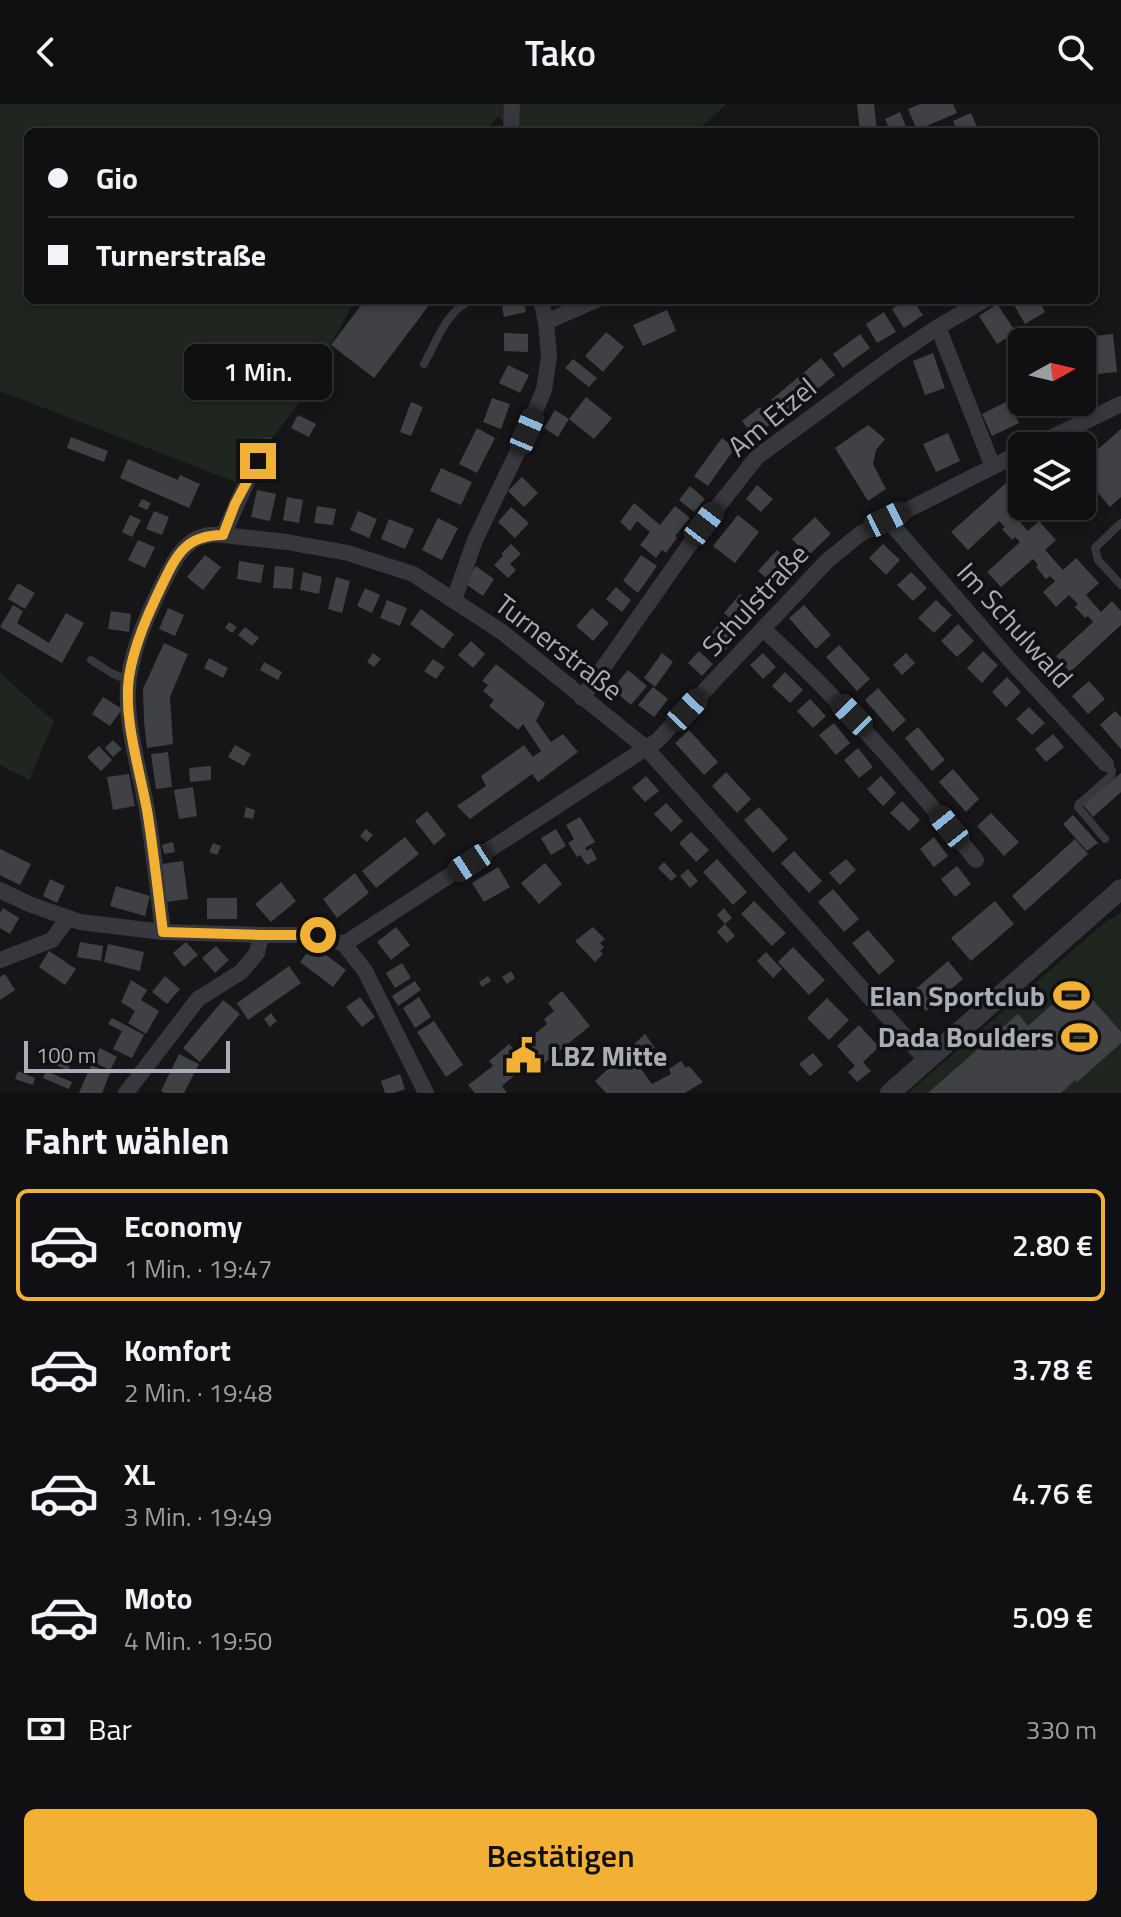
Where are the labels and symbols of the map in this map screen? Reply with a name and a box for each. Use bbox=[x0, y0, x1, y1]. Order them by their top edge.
north arrow bbox=[1008, 328, 1096, 416]
callout: 1 Min. bbox=[184, 345, 332, 401]
street label: Am Etzel bbox=[718, 367, 826, 467]
car bbox=[507, 404, 547, 458]
route end bbox=[240, 443, 276, 479]
car bbox=[680, 498, 728, 550]
car bbox=[860, 498, 914, 540]
street label: Schulstraße bbox=[691, 534, 818, 666]
street label: Im Schulwald bbox=[947, 552, 1084, 697]
street label: Turnerstraße bbox=[486, 583, 633, 710]
car bbox=[662, 684, 712, 736]
car bbox=[827, 689, 877, 741]
car bbox=[925, 801, 973, 853]
car bbox=[443, 840, 497, 886]
route start bbox=[300, 917, 336, 953]
place label: Elan Sportclub bbox=[869, 974, 1045, 1017]
sports icon: Elan Sportclub bbox=[1052, 977, 1090, 1015]
place label: Dada Boulders bbox=[878, 1015, 1054, 1058]
sports icon: Dada Boulders bbox=[1061, 1018, 1099, 1056]
place label: LBZ Mitte bbox=[550, 1034, 667, 1077]
scale bar bbox=[24, 1037, 230, 1073]
public building icon: LBZ Mitte bbox=[505, 1037, 543, 1075]

